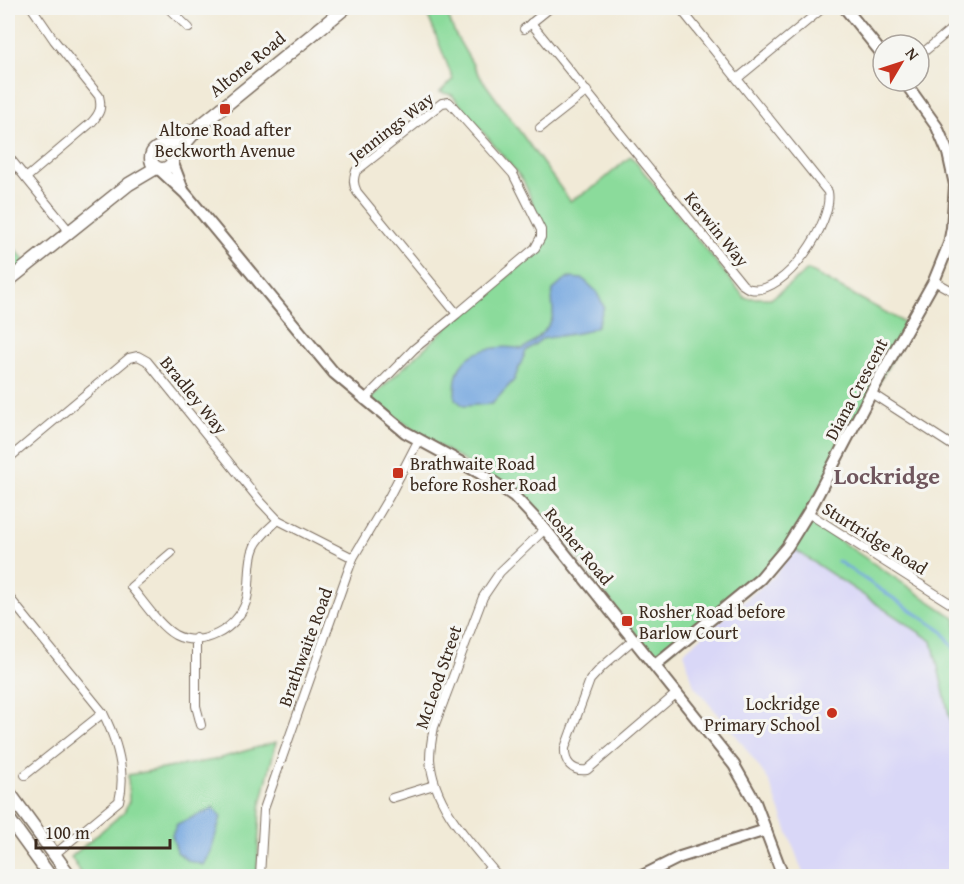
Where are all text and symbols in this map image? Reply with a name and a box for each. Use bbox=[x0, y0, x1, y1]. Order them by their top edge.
street label: Altone Road bbox=[203, 24, 291, 103]
north arrow bbox=[871, 33, 931, 93]
text: N bbox=[900, 42, 926, 66]
street label: Jennings Way bbox=[341, 85, 439, 170]
marker: Altone Road after Beckworth Avenue bbox=[218, 102, 232, 116]
place label: Altone Road after Beckworth Avenue bbox=[155, 116, 295, 164]
street label: Kerwin Way bbox=[678, 185, 756, 273]
street label: Diana Crescent bbox=[818, 332, 895, 445]
street label: Bradley Way bbox=[154, 350, 234, 440]
place label: Brathwaite Road before Rosher Road bbox=[410, 450, 557, 498]
district label: Lockridge bbox=[834, 458, 940, 493]
marker: Brathwaite Road before Rosher Road bbox=[391, 466, 405, 480]
street label: Sturtridge Road bbox=[817, 495, 933, 581]
street label: Rosher Road bbox=[538, 501, 620, 591]
street label: Brathwaite Road bbox=[271, 583, 339, 710]
place label: Rosher Road before Barlow Court bbox=[639, 598, 786, 646]
marker: Rosher Road before Barlow Court bbox=[620, 614, 634, 628]
street label: McLeod Street bbox=[408, 621, 469, 733]
place label: Lockridge Primary School bbox=[704, 690, 820, 738]
marker: Lockridge Primary School bbox=[825, 706, 839, 720]
scale bar bbox=[36, 812, 170, 850]
text: 100 m bbox=[45, 819, 90, 846]

